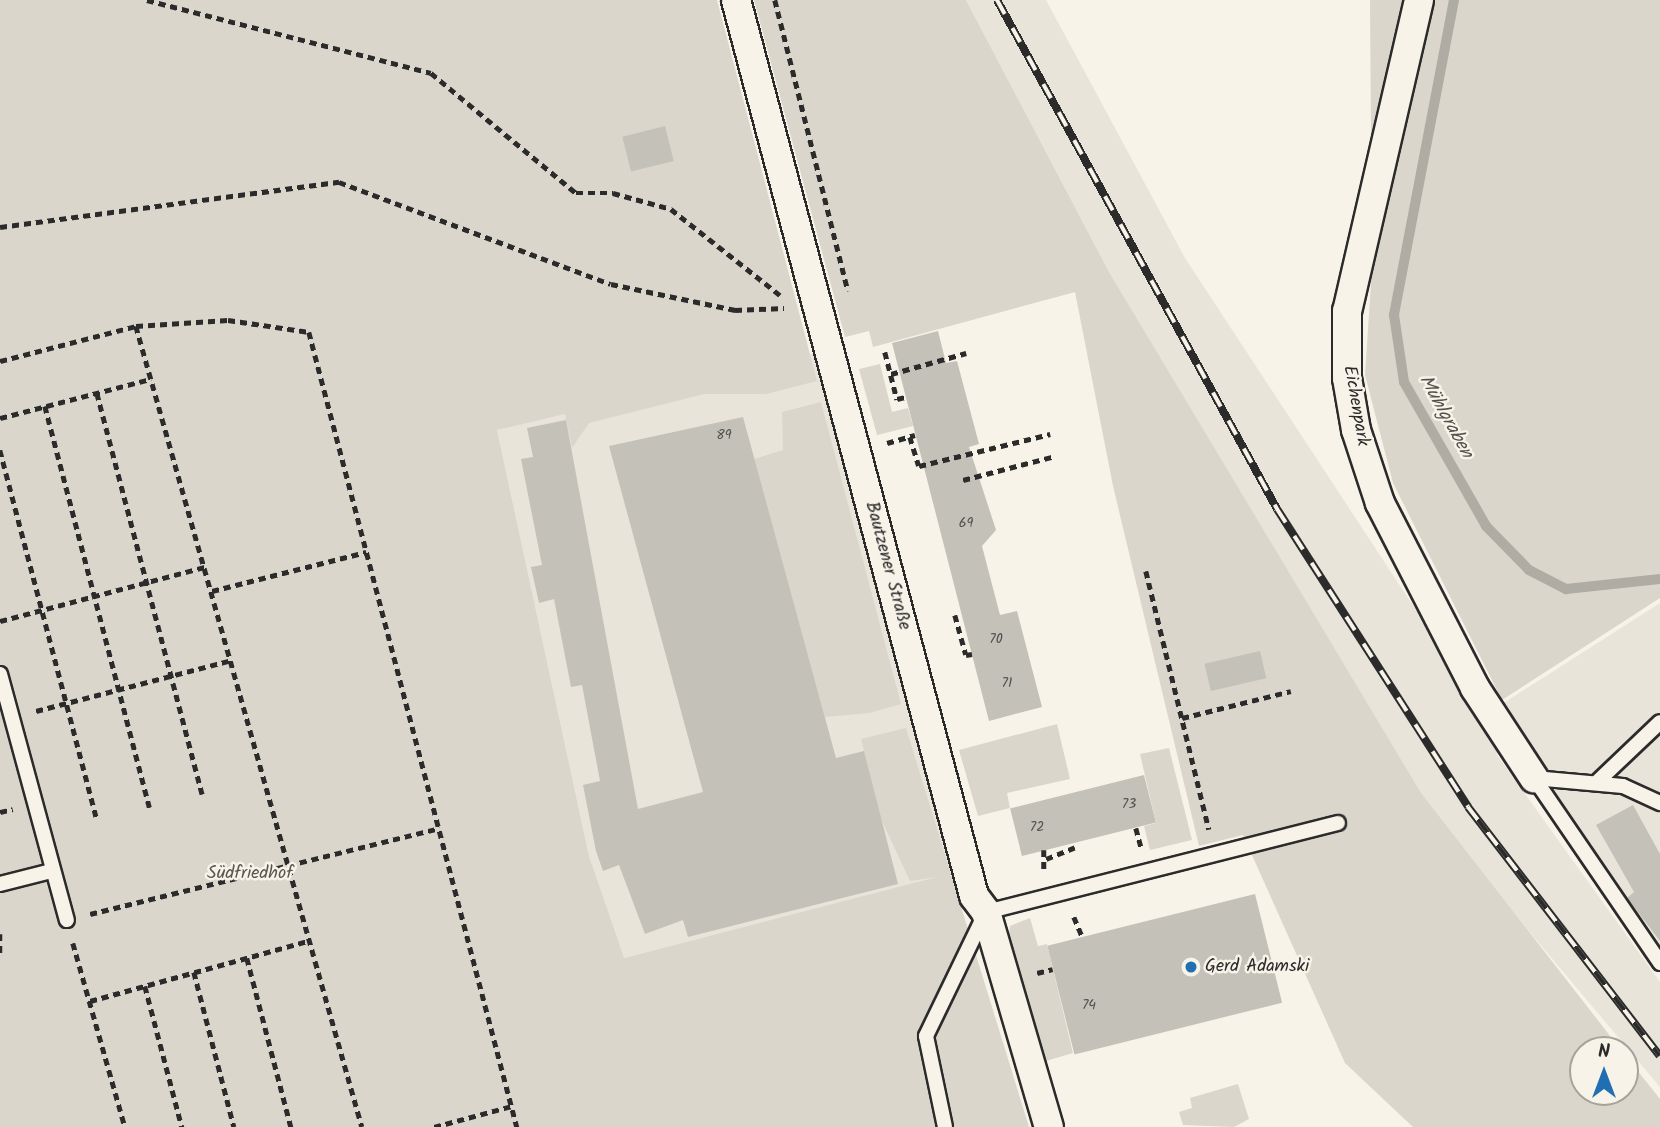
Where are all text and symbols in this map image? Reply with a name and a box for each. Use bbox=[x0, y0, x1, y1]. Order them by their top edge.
street label: Eichenpark bbox=[1337, 364, 1373, 448]
water label: Mühlgraben bbox=[1413, 371, 1477, 463]
house number: 89 bbox=[716, 427, 732, 443]
street label: Bautzener Straße bbox=[859, 499, 915, 633]
house number: 69 bbox=[959, 515, 973, 531]
house number: 70 bbox=[989, 631, 1003, 647]
house number: 71 bbox=[1002, 675, 1012, 691]
house number: 73 bbox=[1122, 796, 1136, 812]
house number: 72 bbox=[1030, 819, 1044, 835]
park label: Südfriedhof bbox=[207, 863, 293, 885]
place label: Gerd Adamski bbox=[1205, 956, 1309, 978]
marker: Gerd Adamski bbox=[1183, 959, 1199, 975]
house number: 74 bbox=[1082, 997, 1096, 1013]
north arrow bbox=[1569, 1036, 1639, 1106]
text: N bbox=[1598, 1037, 1610, 1067]

